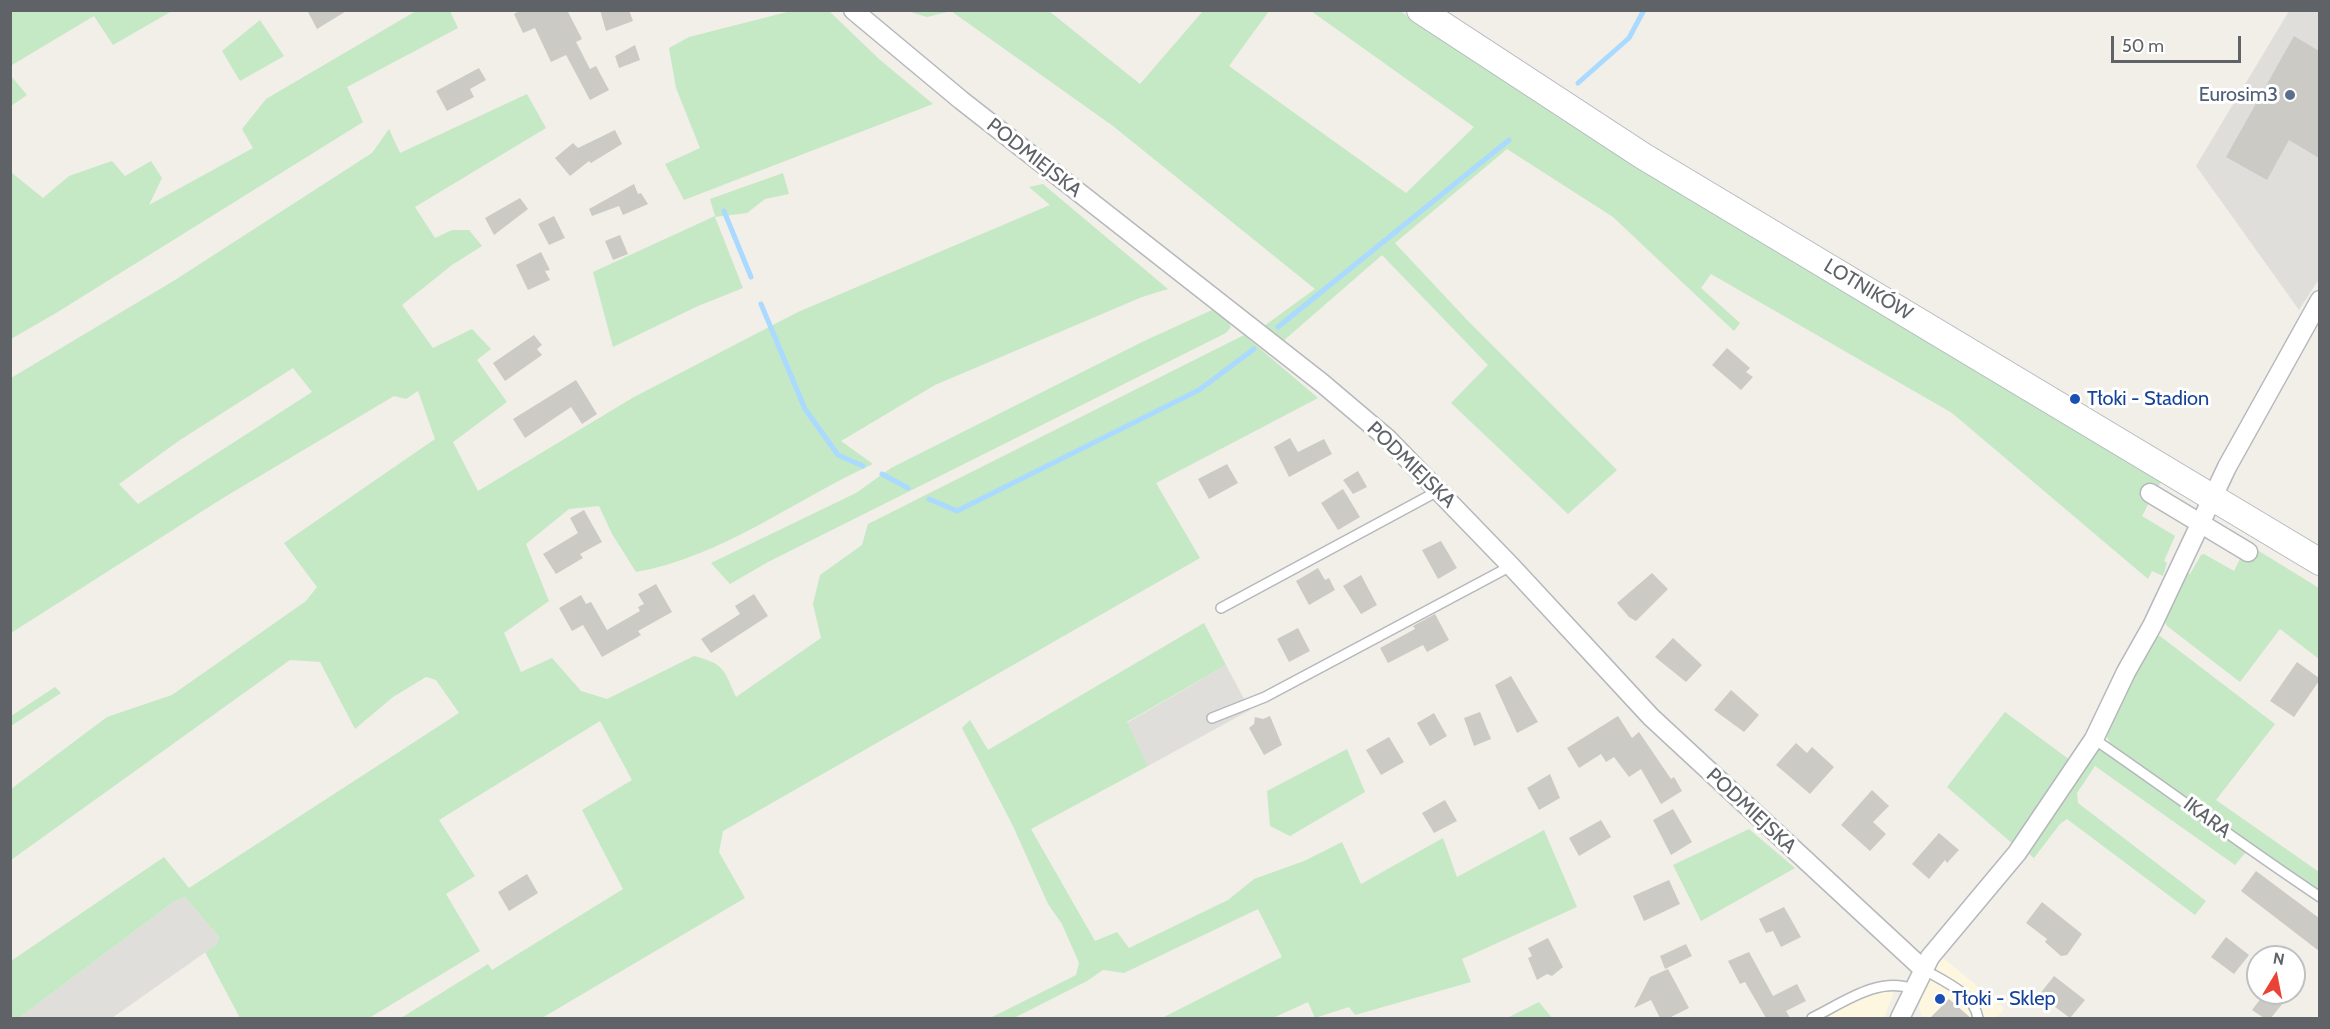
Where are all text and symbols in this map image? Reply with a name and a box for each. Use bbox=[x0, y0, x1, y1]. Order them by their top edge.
scale bar bbox=[2114, 24, 2244, 62]
text: 50 m bbox=[2122, 35, 2164, 57]
place label: Eurosim3 bbox=[2199, 83, 2278, 107]
marker: Eurosim3 bbox=[2283, 88, 2297, 102]
street label: PODMIEJSKA bbox=[982, 113, 1086, 203]
street label: LOTNIKÓW bbox=[1819, 254, 1917, 326]
place label: Tłoki - Stadion bbox=[2087, 387, 2209, 411]
marker: Tłoki - Stadion bbox=[2068, 392, 2082, 406]
street label: PODMIEJSKA bbox=[1362, 417, 1460, 513]
street label: PODMIEJSKA bbox=[1701, 763, 1801, 859]
street label: IKARA bbox=[2179, 792, 2235, 844]
north arrow bbox=[2246, 945, 2306, 1005]
text: N bbox=[2272, 948, 2286, 969]
place label: Tłoki - Sklep bbox=[1952, 987, 2056, 1011]
marker: Tłoki - Sklep bbox=[1933, 992, 1947, 1006]

